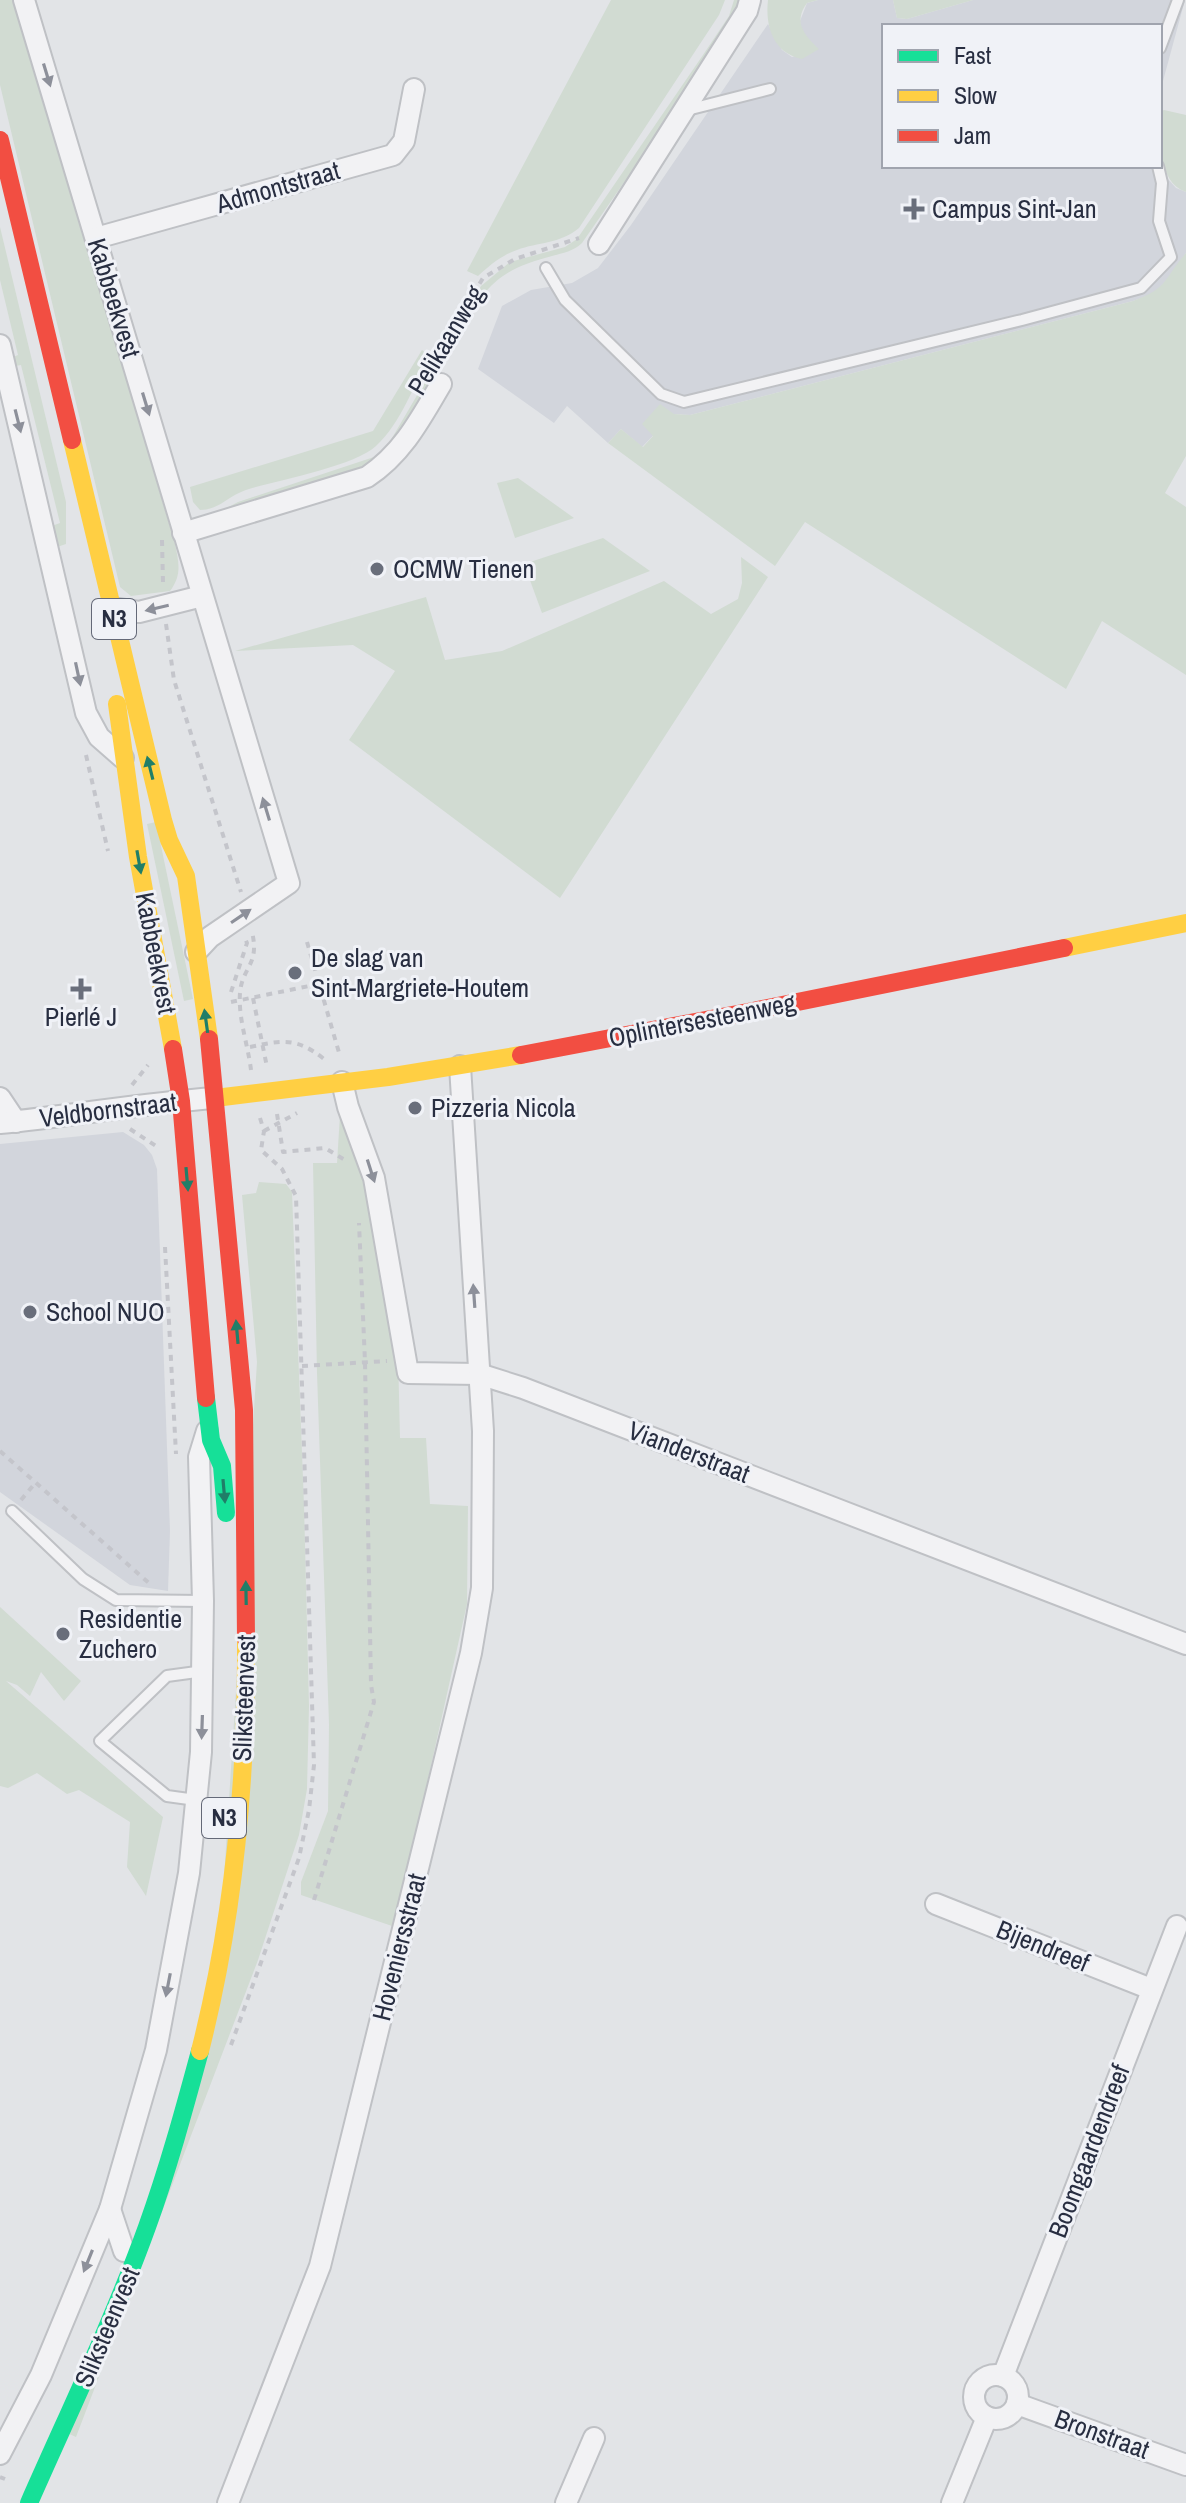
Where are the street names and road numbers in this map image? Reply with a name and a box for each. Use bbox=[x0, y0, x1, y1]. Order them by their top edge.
street label: Admontstraat bbox=[211, 152, 344, 221]
street label: Kabbeekvest bbox=[80, 234, 149, 362]
street label: Pelikaanweg bbox=[399, 278, 492, 401]
road number: N3 bbox=[92, 599, 136, 639]
street label: Kabbeekvest bbox=[128, 889, 185, 1017]
street label: Oplintersesteenweg bbox=[605, 984, 798, 1055]
street label: Veldbornstraat bbox=[38, 1084, 178, 1135]
street label: Vianderstraat bbox=[623, 1412, 755, 1491]
street label: Sliksteenvest bbox=[224, 1634, 263, 1762]
road number: N3 bbox=[202, 1798, 246, 1838]
street label: Hoveniersstraat bbox=[363, 1870, 434, 2024]
street label: Bijendreef bbox=[992, 1911, 1095, 1980]
street label: Boomgaardendreef bbox=[1039, 2059, 1138, 2242]
street label: Sliksteenvest bbox=[66, 2262, 147, 2392]
street label: Bronstraat bbox=[1050, 2400, 1154, 2467]

